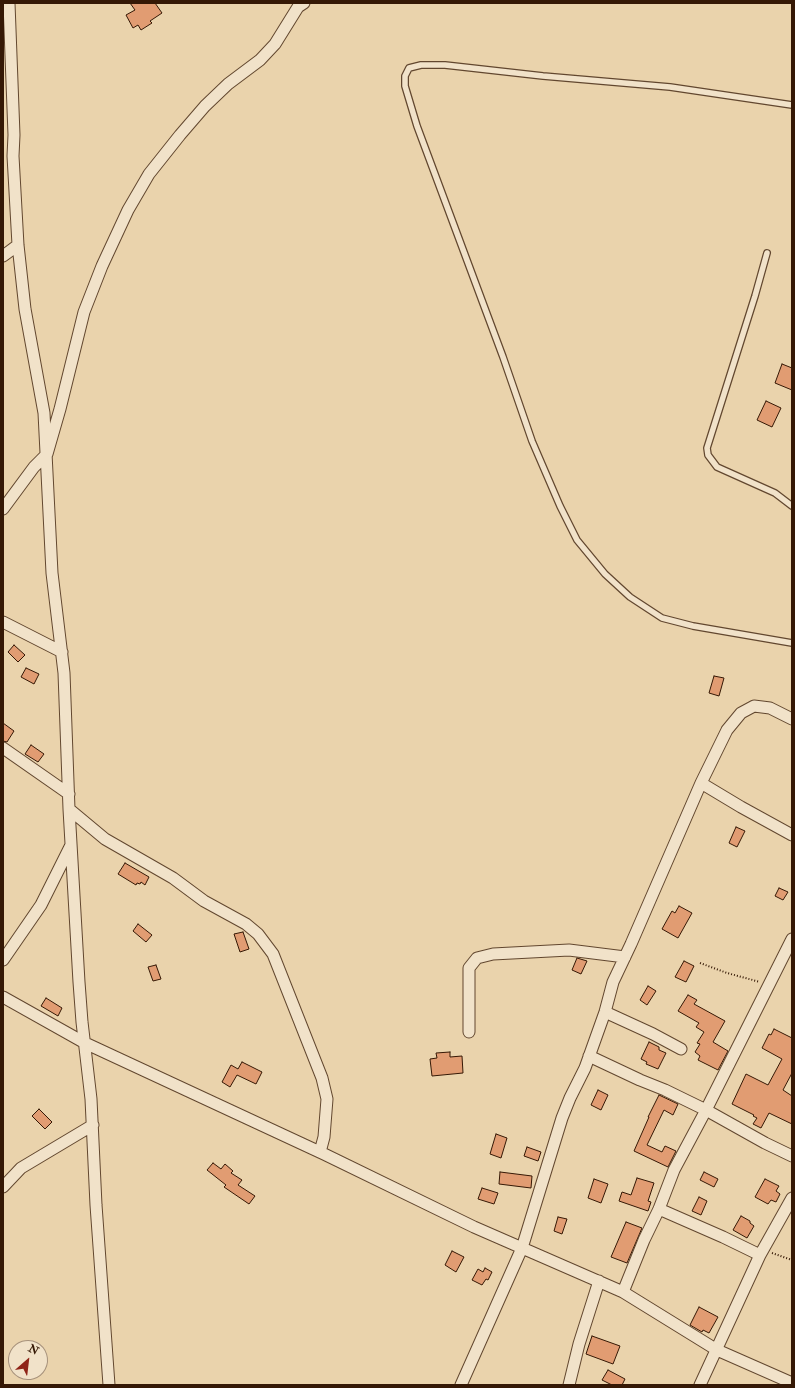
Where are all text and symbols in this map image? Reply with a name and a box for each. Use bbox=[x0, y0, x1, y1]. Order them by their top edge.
north arrow bbox=[8, 1340, 48, 1380]
text: N bbox=[26, 1342, 41, 1358]

